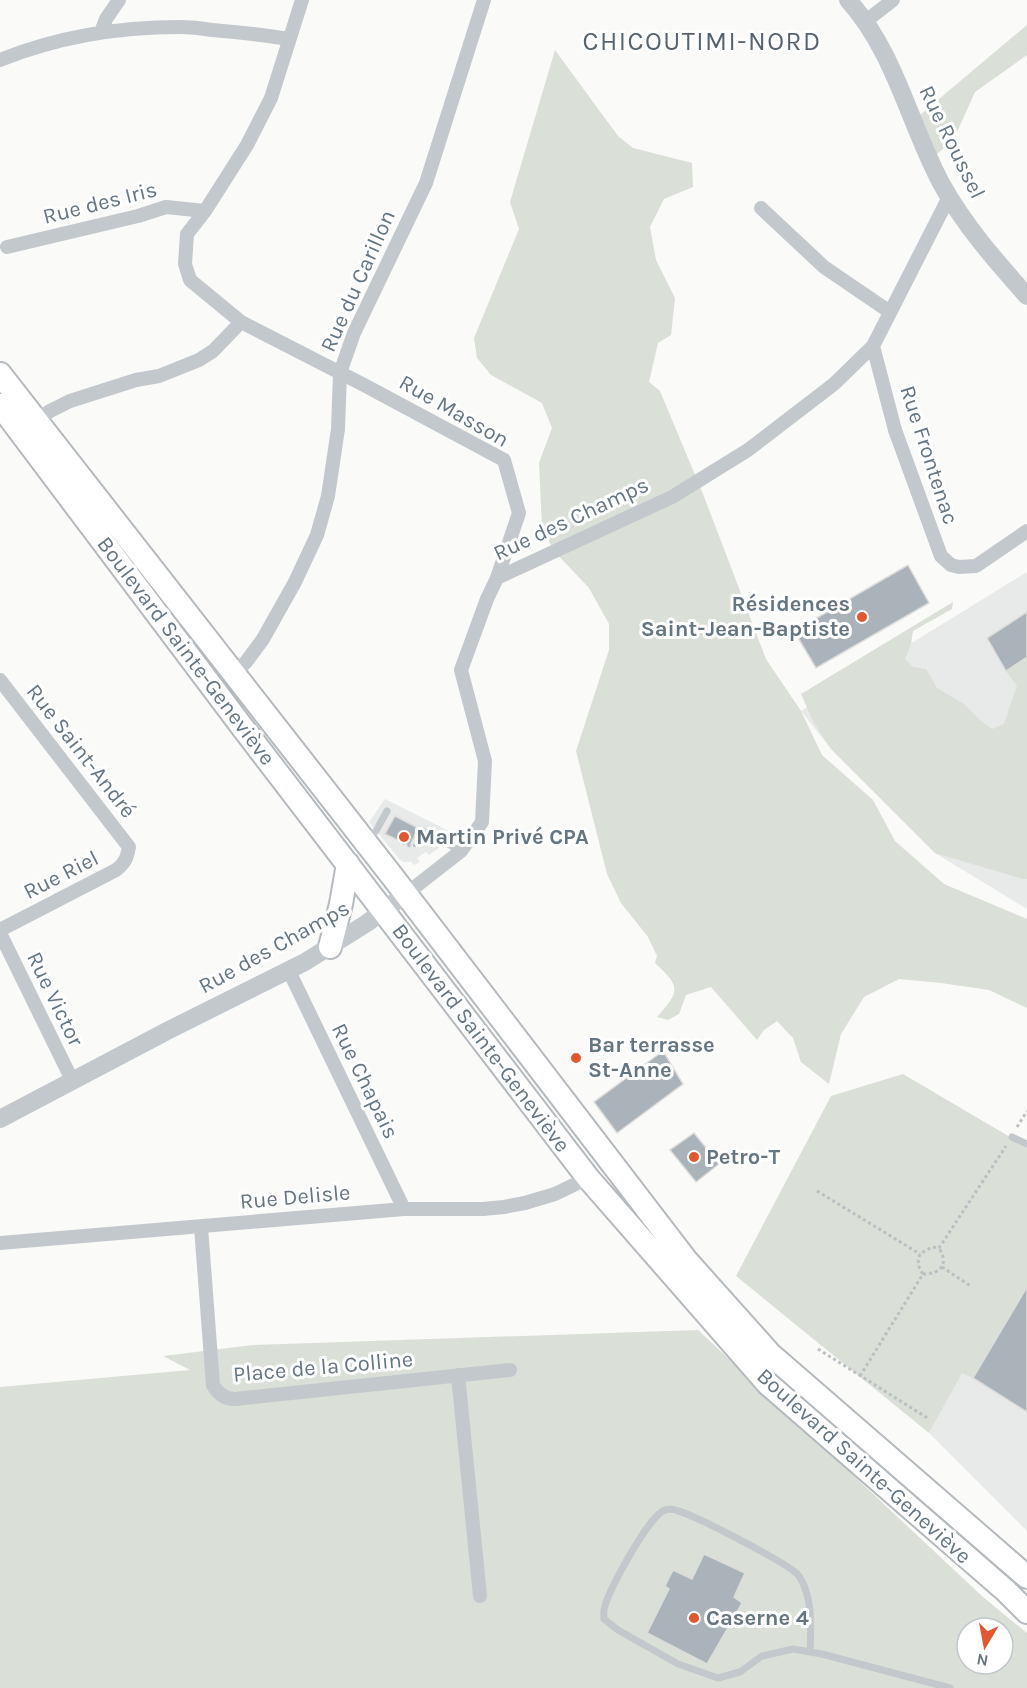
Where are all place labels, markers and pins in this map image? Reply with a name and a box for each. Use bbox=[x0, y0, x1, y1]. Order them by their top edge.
place label: Résidences Saint-Jean-Baptiste bbox=[641, 591, 850, 642]
marker: Résidences Saint-Jean-Baptiste bbox=[855, 610, 869, 624]
place label: Martin Privé CPA bbox=[416, 824, 589, 850]
marker: Martin Privé CPA bbox=[397, 830, 411, 844]
place label: Bar terrasse St-Anne bbox=[588, 1032, 715, 1083]
marker: Bar terrasse St-Anne bbox=[569, 1051, 583, 1065]
place label: Petro-T bbox=[706, 1144, 780, 1170]
marker: Petro-T bbox=[687, 1150, 701, 1164]
place label: Caserne 4 bbox=[706, 1605, 809, 1631]
marker: Caserne 4 bbox=[687, 1611, 701, 1625]

